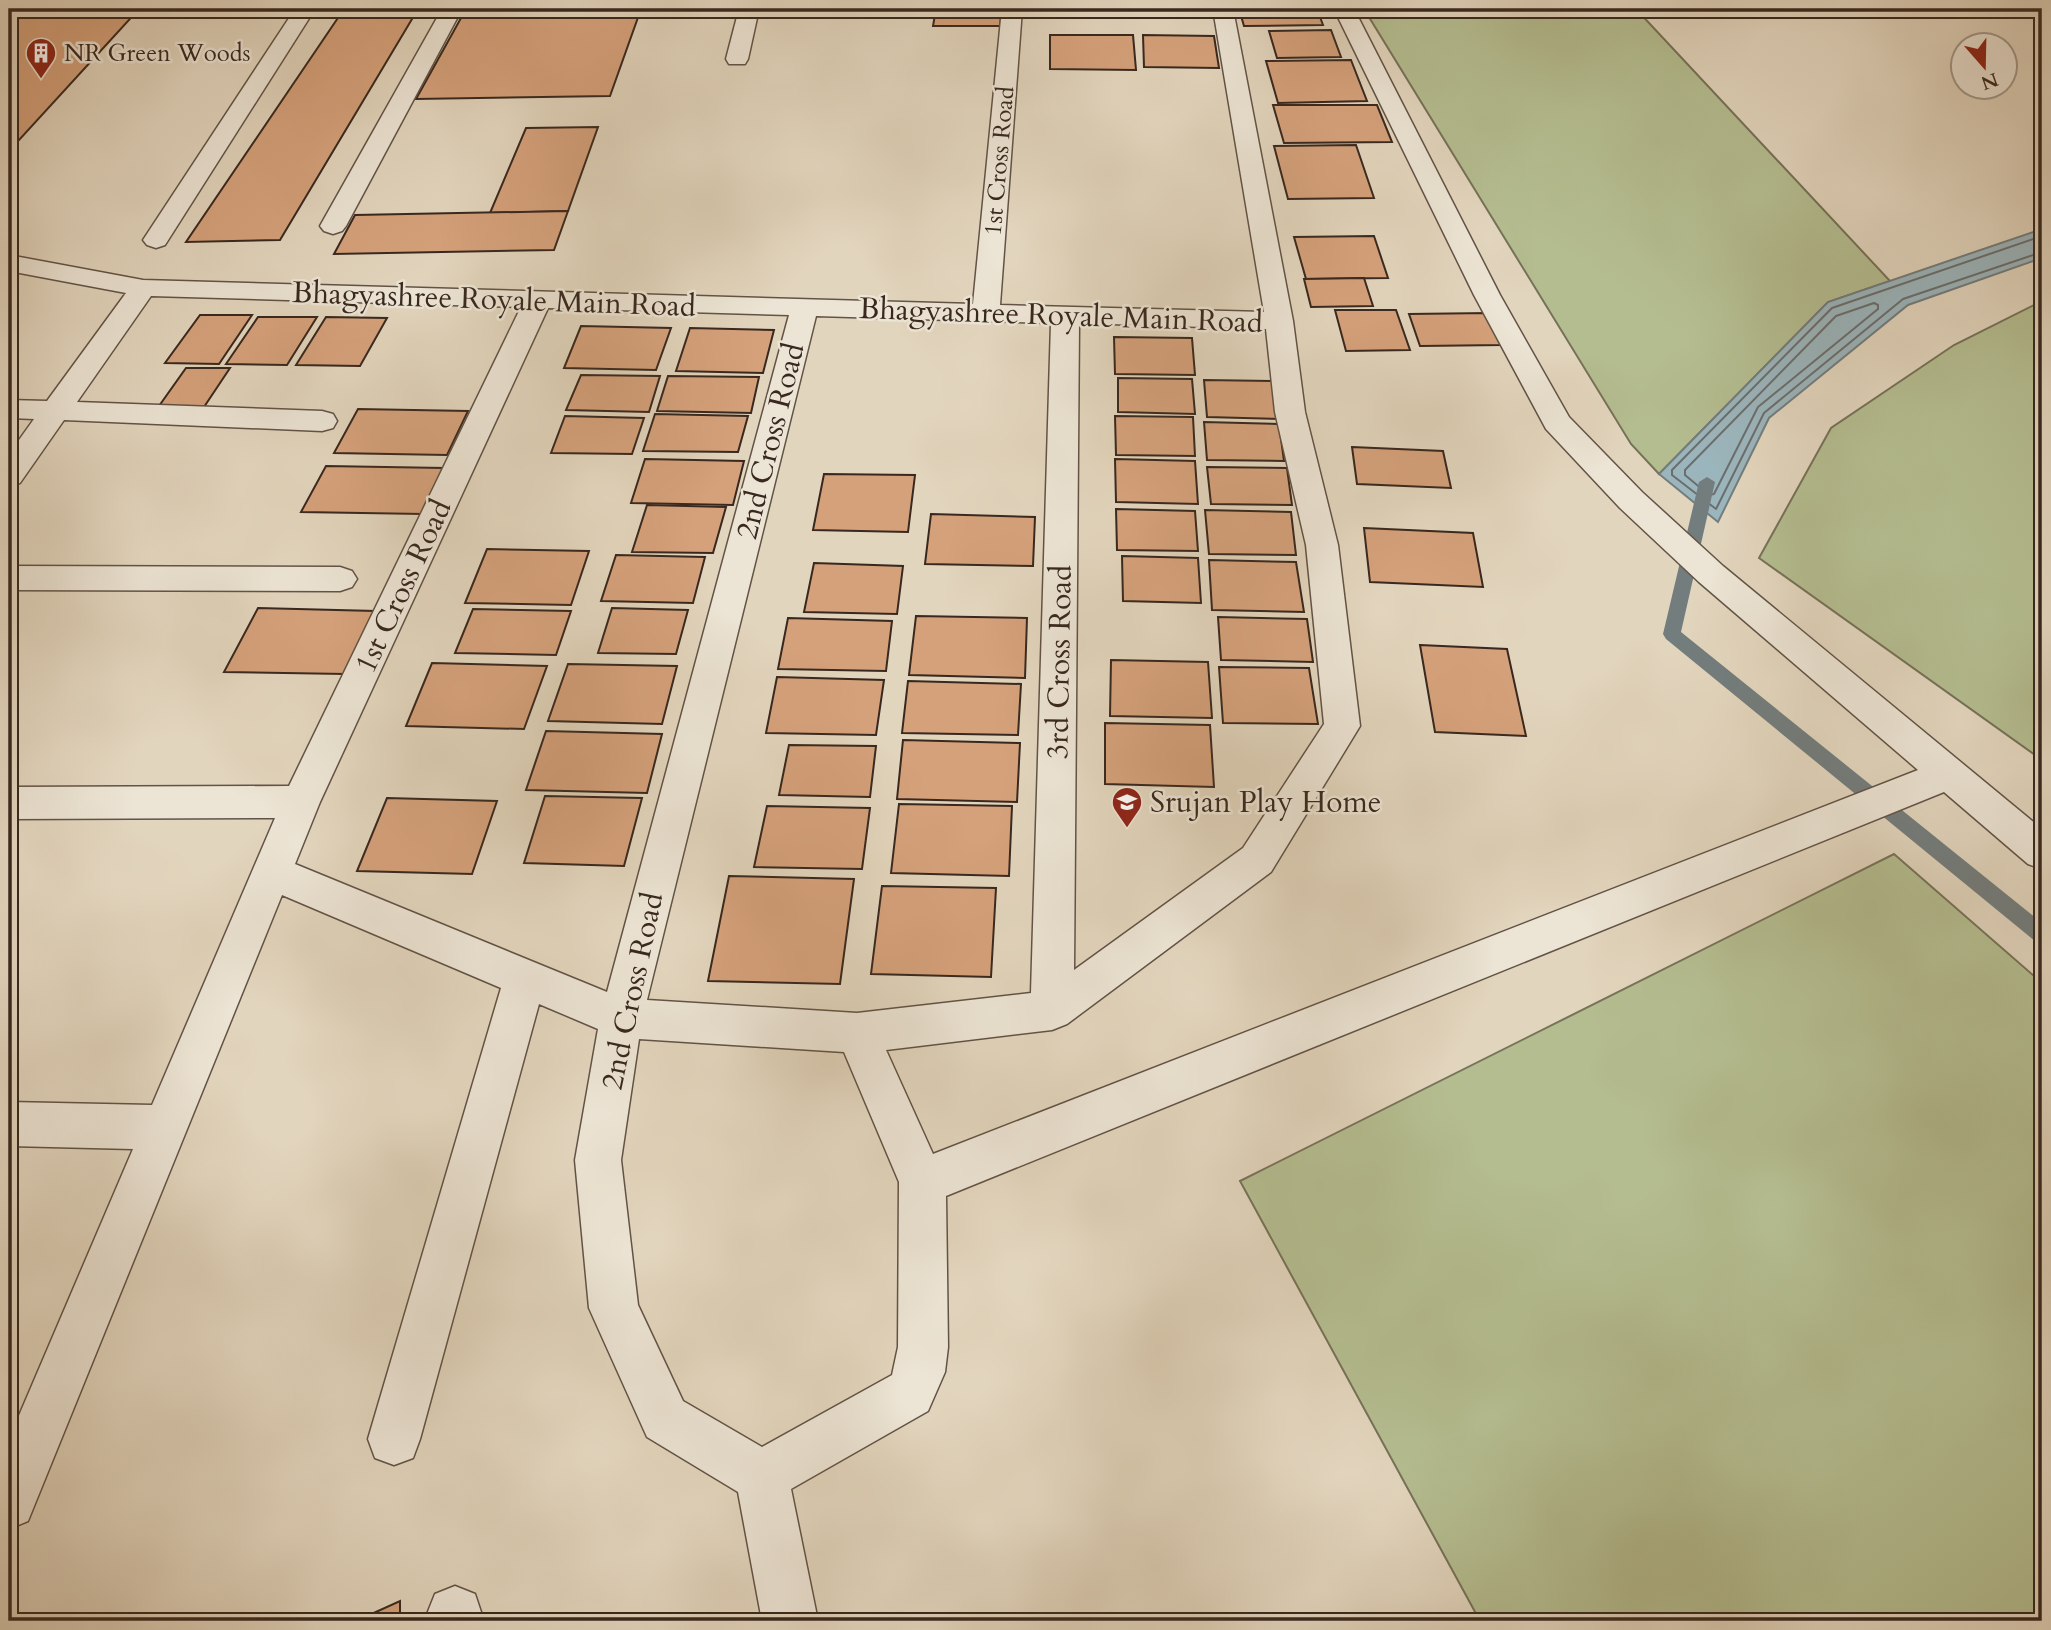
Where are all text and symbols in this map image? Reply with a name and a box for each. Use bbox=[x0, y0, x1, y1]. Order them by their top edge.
north arrow bbox=[1950, 32, 2020, 102]
building icon: NR Green Woods bbox=[24, 36, 58, 80]
place label: NR Green Woods bbox=[64, 37, 250, 70]
text: N bbox=[1977, 66, 2002, 96]
street label: 1st Cross Road bbox=[977, 85, 1022, 237]
street label: Bhagyashree Royale Main Road bbox=[291, 272, 697, 327]
street label: Bhagyashree Royale Main Road bbox=[858, 288, 1264, 343]
street label: 2nd Cross Road bbox=[726, 339, 815, 543]
street label: 1st Cross Road bbox=[345, 493, 462, 680]
street label: 3rd Cross Road bbox=[1037, 564, 1082, 760]
place label: Srujan Play Home bbox=[1150, 782, 1382, 823]
school or university icon: Srujan Play Home bbox=[1110, 785, 1144, 829]
street label: 2nd Cross Road bbox=[592, 889, 673, 1093]

